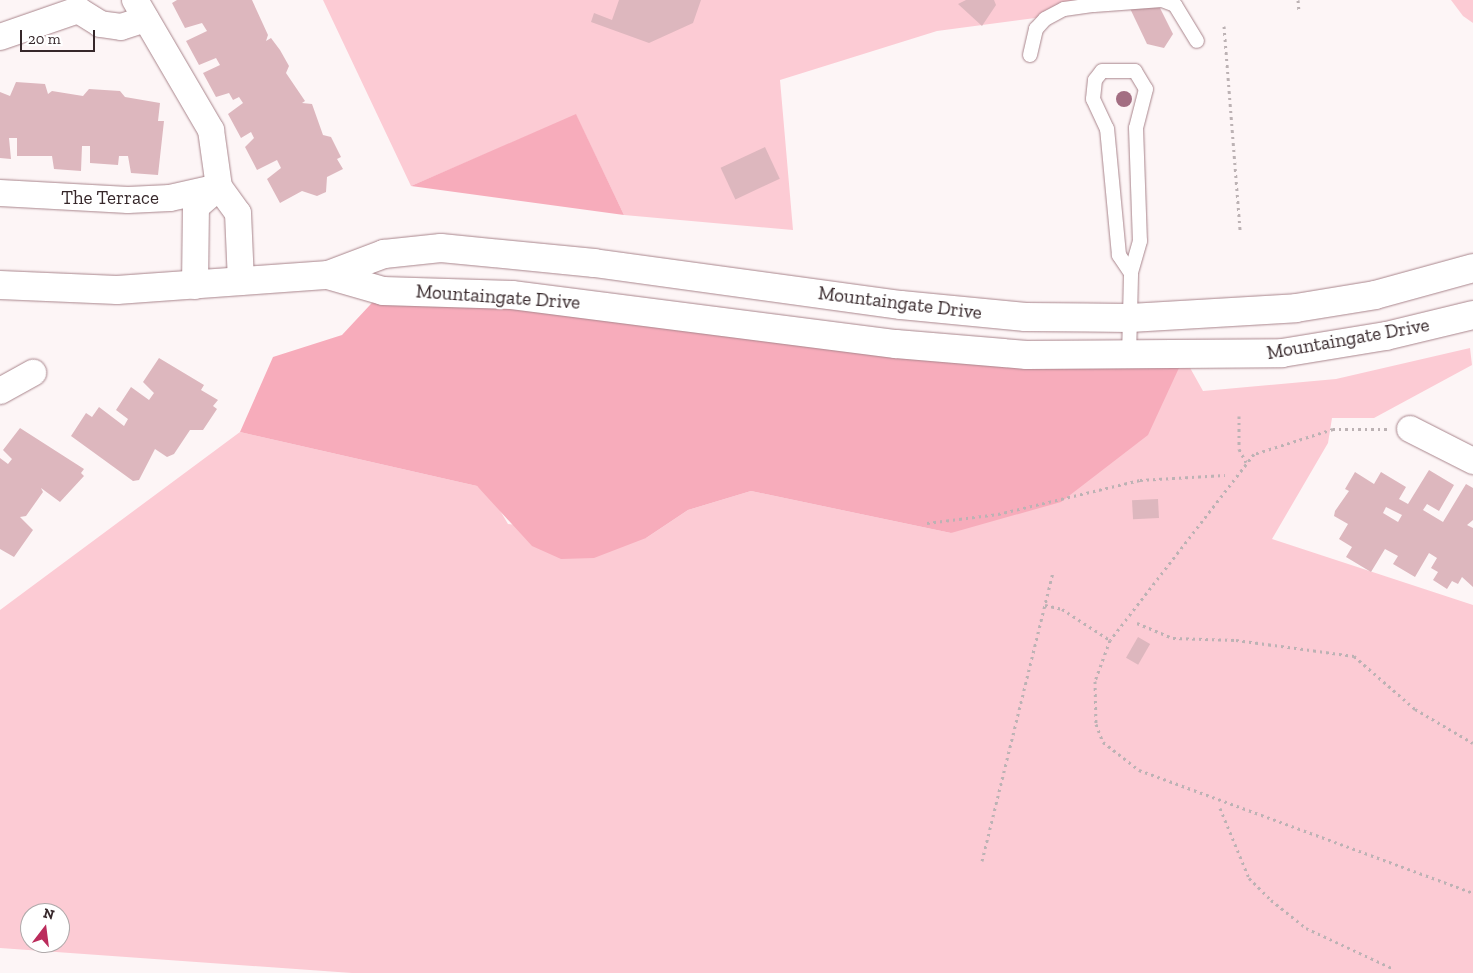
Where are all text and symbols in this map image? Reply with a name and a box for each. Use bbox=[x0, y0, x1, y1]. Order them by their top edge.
scale bar bbox=[22, 20, 98, 52]
text: 20 m bbox=[28, 30, 61, 48]
street label: The Terrace bbox=[61, 187, 159, 209]
street label: Mountaingate Drive bbox=[415, 280, 581, 314]
street label: Mountaingate Drive bbox=[817, 282, 983, 324]
street label: Mountaingate Drive bbox=[1265, 313, 1431, 365]
north arrow bbox=[20, 903, 70, 953]
text: N bbox=[41, 904, 56, 924]

